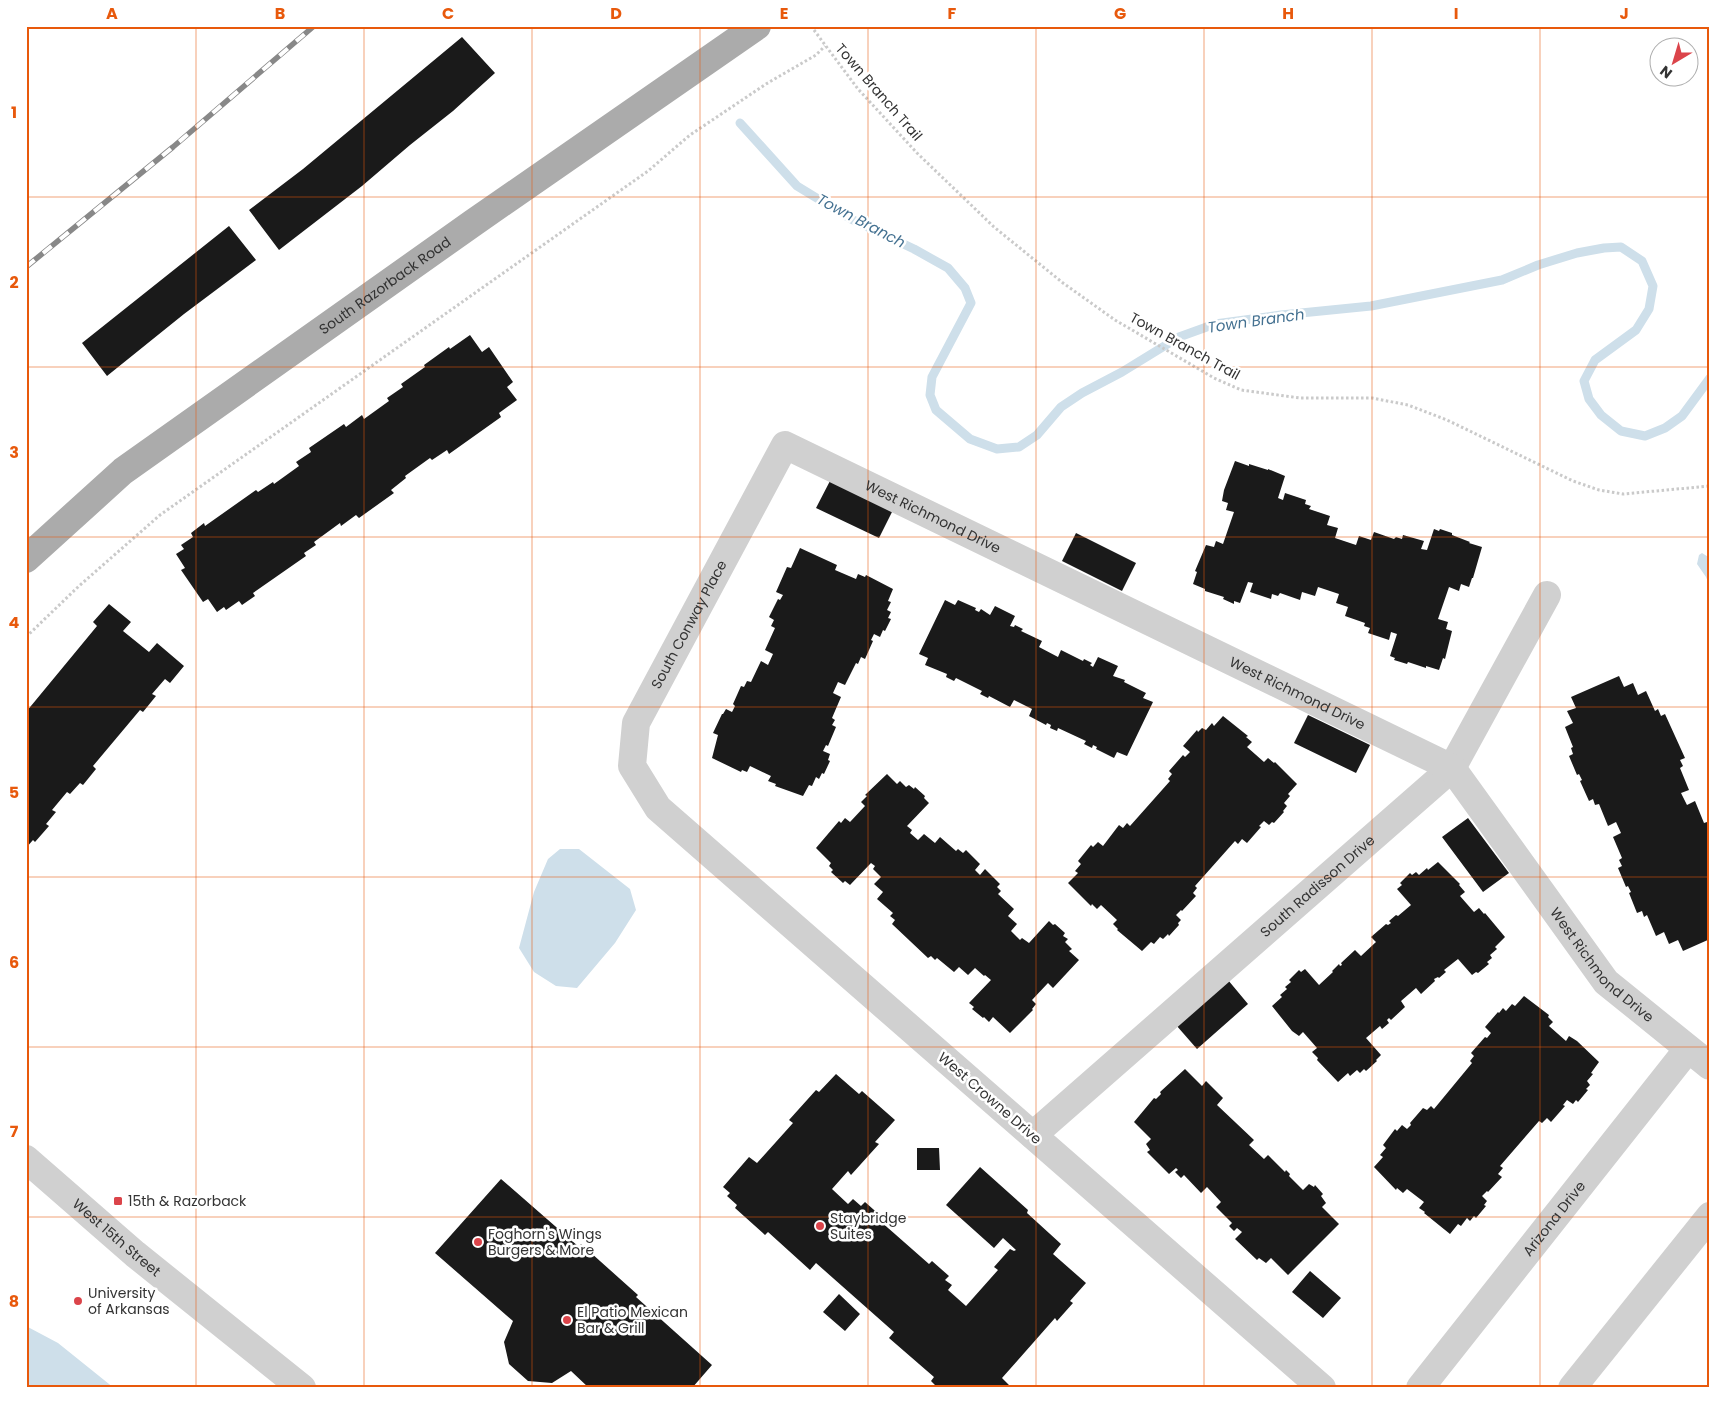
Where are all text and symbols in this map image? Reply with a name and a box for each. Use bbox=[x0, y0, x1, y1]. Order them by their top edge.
text: A bbox=[106, 2, 118, 25]
text: B bbox=[275, 2, 285, 25]
text: C bbox=[442, 2, 454, 25]
text: D bbox=[610, 2, 622, 25]
text: E bbox=[780, 2, 788, 25]
text: F bbox=[948, 2, 957, 25]
text: G bbox=[1114, 2, 1126, 25]
text: H bbox=[1282, 2, 1294, 25]
text: I bbox=[1454, 2, 1458, 25]
text: J bbox=[1619, 2, 1629, 25]
north arrow bbox=[1648, 38, 1698, 88]
street label: Town Branch Trail bbox=[831, 39, 927, 145]
text: N bbox=[1656, 61, 1676, 83]
text: 1 bbox=[11, 101, 17, 124]
water label: Town Branch bbox=[813, 188, 909, 253]
street label: South Razorback Road bbox=[315, 232, 455, 339]
text: 2 bbox=[9, 271, 19, 294]
water label: Town Branch bbox=[1206, 303, 1306, 338]
street label: Town Branch Trail bbox=[1126, 307, 1244, 385]
text: 3 bbox=[9, 441, 19, 464]
street label: West Richmond Drive bbox=[862, 475, 1004, 558]
street label: South Conway Place bbox=[646, 556, 732, 692]
text: 4 bbox=[9, 611, 20, 634]
street label: West Richmond Drive bbox=[1226, 652, 1369, 735]
text: 5 bbox=[9, 781, 19, 804]
street label: South Radisson Drive bbox=[1256, 830, 1379, 942]
street label: West Richmond Drive bbox=[1545, 903, 1658, 1027]
text: 6 bbox=[9, 951, 19, 974]
street label: West Crowne Drive bbox=[934, 1047, 1046, 1149]
text: 7 bbox=[10, 1120, 19, 1143]
street label: Arizona Drive bbox=[1518, 1176, 1590, 1260]
place label: 15th & Razorback bbox=[128, 1191, 247, 1211]
street label: West 15th Street bbox=[68, 1194, 165, 1281]
marker: 15th & Razorback bbox=[112, 1195, 124, 1207]
place label: Staybridge Suites bbox=[830, 1208, 907, 1244]
marker: Staybridge Suites bbox=[814, 1220, 826, 1232]
place label: Foghorn's Wings Burgers & More bbox=[488, 1224, 602, 1260]
marker: Foghorn's Wings Burgers & More bbox=[472, 1236, 484, 1248]
place label: University of Arkansas bbox=[88, 1283, 170, 1319]
text: 8 bbox=[9, 1290, 19, 1313]
marker: University of Arkansas bbox=[72, 1295, 84, 1307]
place label: El Patio Mexican Bar & Grill bbox=[577, 1302, 688, 1338]
marker: El Patio Mexican Bar & Grill bbox=[561, 1314, 573, 1326]

